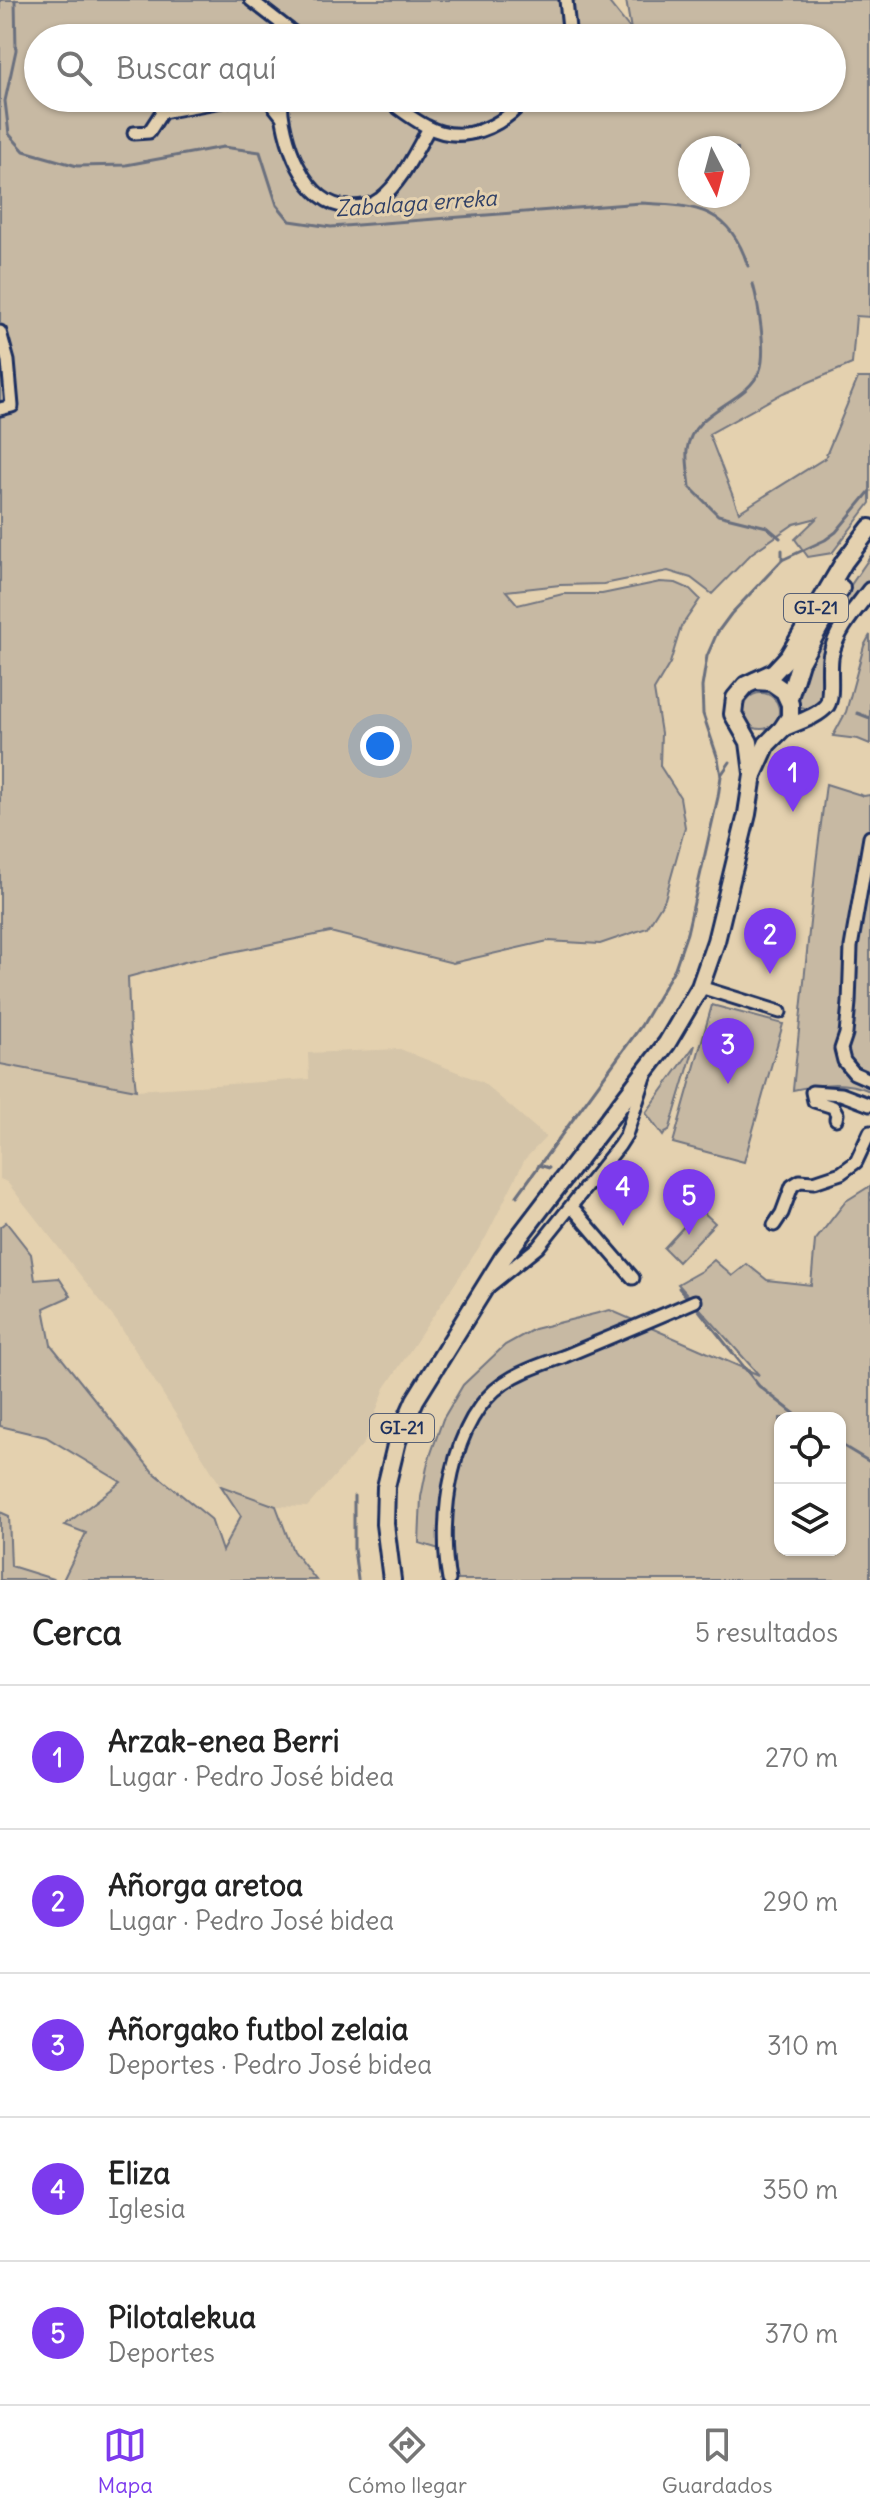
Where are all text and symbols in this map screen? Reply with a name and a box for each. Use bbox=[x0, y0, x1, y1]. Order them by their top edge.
search box bbox=[24, 24, 846, 112]
icon: search bbox=[52, 46, 96, 90]
text: Buscar aquí bbox=[116, 49, 276, 87]
north arrow bbox=[678, 136, 750, 208]
water label: Zabalaga erreka bbox=[334, 183, 499, 223]
road number: GI-21 bbox=[784, 594, 848, 622]
your location bbox=[360, 726, 400, 766]
pin: 1 bbox=[767, 746, 819, 812]
pin: 2 bbox=[744, 908, 796, 974]
pin: 3 bbox=[702, 1018, 754, 1084]
pin: 4 bbox=[597, 1160, 649, 1226]
pin: 5 bbox=[663, 1169, 715, 1235]
map controls bbox=[774, 1412, 846, 1556]
button: locate bbox=[774, 1412, 846, 1484]
road number: GI-21 bbox=[370, 1414, 434, 1442]
button: layers bbox=[774, 1484, 846, 1556]
text: Cerca bbox=[32, 1611, 122, 1654]
text: 5 resultados bbox=[695, 1616, 838, 1649]
text: Arzak-enea Berri bbox=[108, 1722, 339, 1760]
text: 1 bbox=[53, 1741, 63, 1774]
text: 270 m bbox=[765, 1741, 838, 1774]
text: Lugar · Pedro José bidea bbox=[108, 1760, 394, 1793]
text: Añorga aretoa bbox=[108, 1866, 303, 1904]
text: 2 bbox=[51, 1885, 65, 1918]
text: 290 m bbox=[763, 1885, 838, 1918]
text: Lugar · Pedro José bidea bbox=[108, 1904, 394, 1937]
text: Añorgako futbol zelaia bbox=[108, 2010, 409, 2048]
text: 3 bbox=[51, 2029, 65, 2062]
text: 310 m bbox=[767, 2029, 838, 2062]
text: Deportes · Pedro José bidea bbox=[108, 2048, 432, 2081]
text: Eliza bbox=[108, 2154, 170, 2192]
text: 4 bbox=[50, 2173, 66, 2206]
text: 350 m bbox=[762, 2173, 838, 2206]
text: Iglesia bbox=[108, 2192, 186, 2225]
text: Pilotalekua bbox=[108, 2298, 256, 2336]
text: 5 bbox=[51, 2317, 65, 2350]
text: 370 m bbox=[764, 2317, 838, 2350]
text: Deportes bbox=[108, 2336, 215, 2369]
tab: Mapa bbox=[97, 2423, 153, 2499]
tab: Cómo llegar bbox=[348, 2423, 467, 2499]
tab: Guardados bbox=[662, 2423, 773, 2499]

